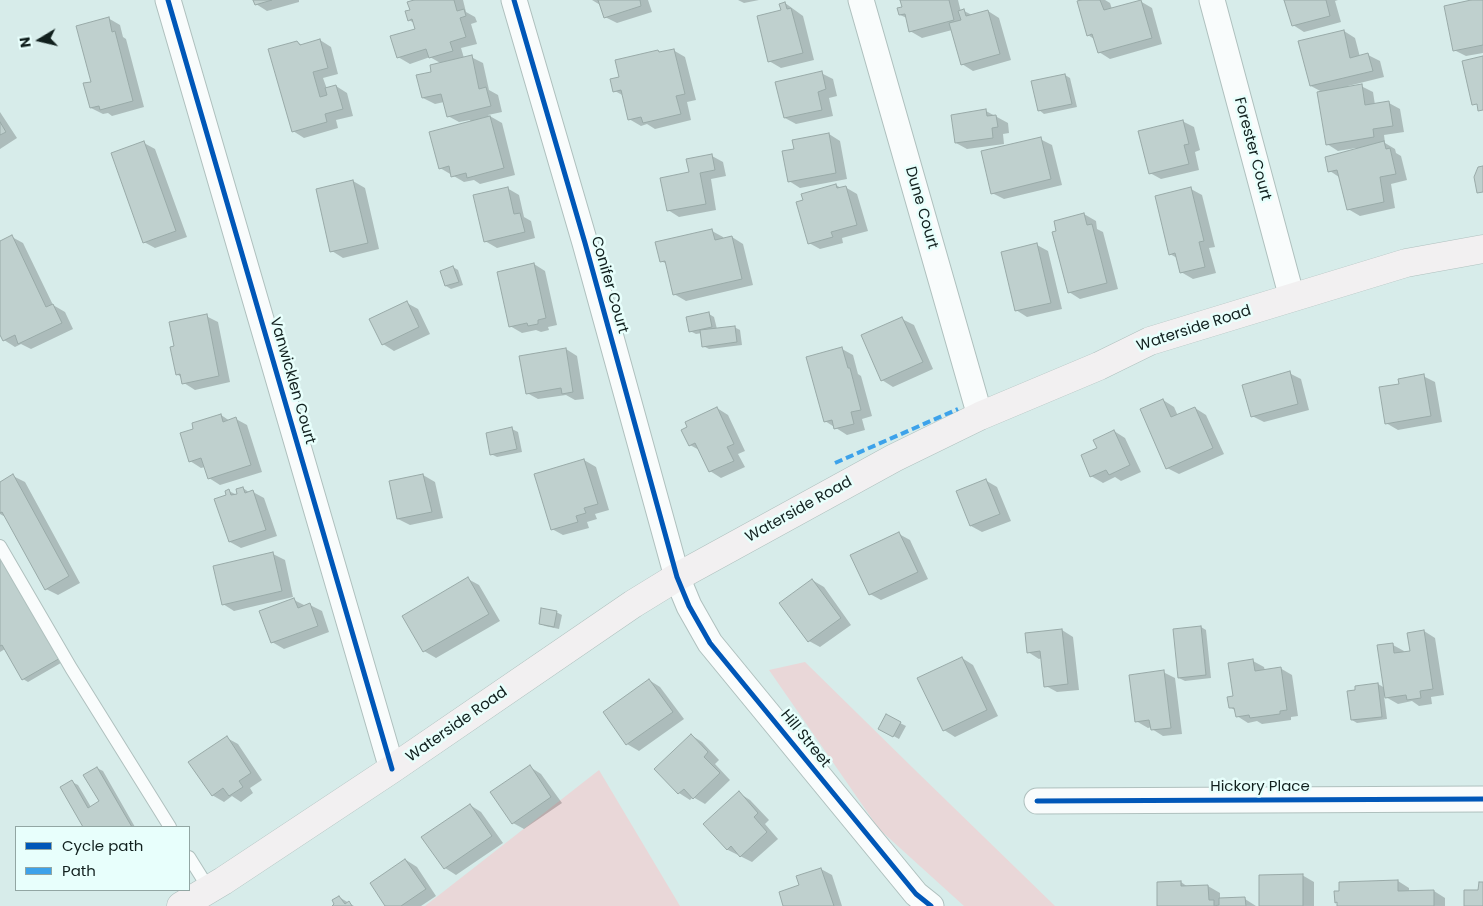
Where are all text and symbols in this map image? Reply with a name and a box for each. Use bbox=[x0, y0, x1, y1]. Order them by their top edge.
north arrow bbox=[15, 15, 65, 65]
text: N bbox=[14, 36, 36, 49]
street label: Forester Court bbox=[1230, 95, 1274, 203]
street label: Dune Court bbox=[901, 165, 941, 251]
street label: Conifer Court bbox=[587, 234, 631, 336]
street label: Waterside Road bbox=[1135, 302, 1253, 356]
street label: Vanwicklen Court bbox=[265, 315, 319, 447]
street label: Waterside Road bbox=[743, 473, 855, 547]
street label: Waterside Road bbox=[403, 683, 511, 767]
street label: Hill Street bbox=[776, 706, 834, 772]
street label: Hickory Place bbox=[1210, 778, 1310, 796]
legend bbox=[15, 826, 190, 891]
text: Cycle path bbox=[62, 835, 143, 856]
text: Path bbox=[62, 860, 96, 881]

